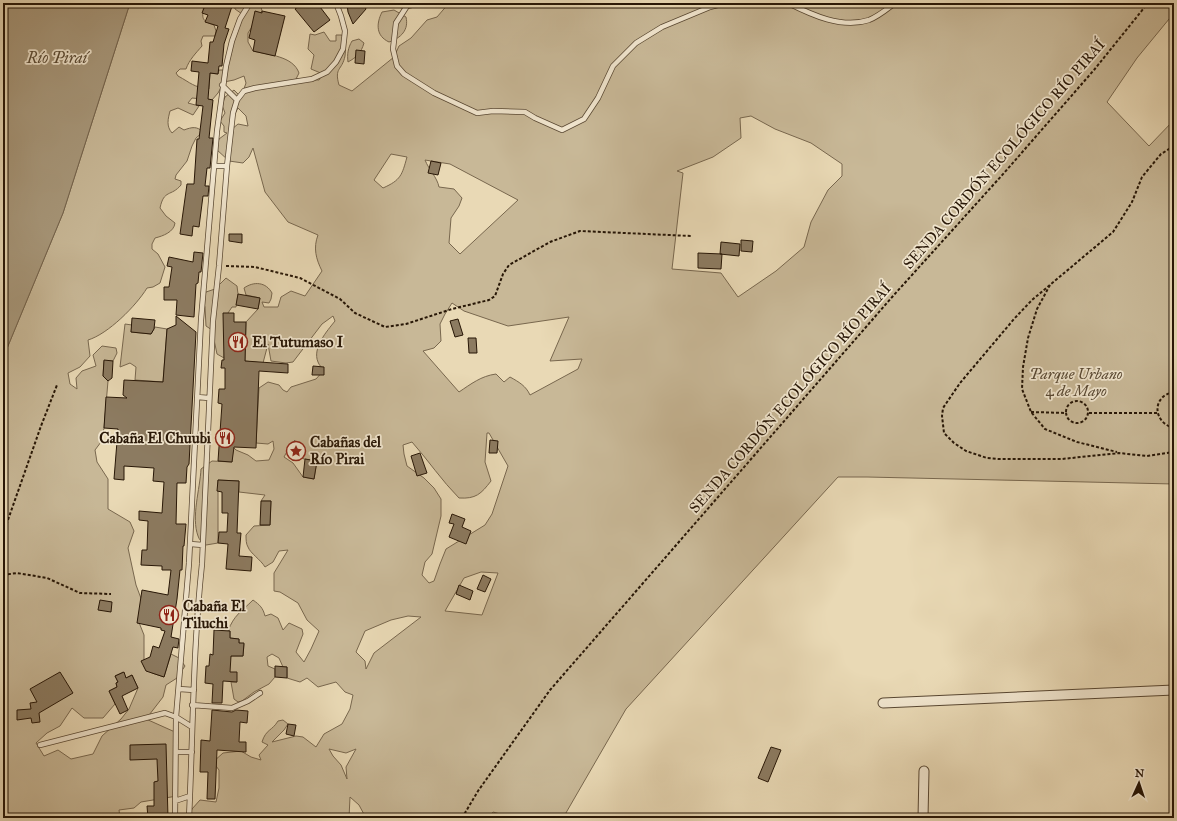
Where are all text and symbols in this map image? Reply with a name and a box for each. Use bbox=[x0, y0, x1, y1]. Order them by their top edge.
street label: SENDA CORDÓN ECOLÓGICO RÍO PIRAÍ bbox=[899, 34, 1109, 273]
water label: Río Piraí bbox=[26, 48, 91, 67]
street label: SENDA CORDÓN ECOLÓGICO RÍO PIRAÍ bbox=[685, 278, 895, 517]
restaurant icon: El Tutumaso I bbox=[227, 331, 249, 353]
place label: El Tutumaso I bbox=[252, 333, 344, 351]
park label: Parque Urbano 4 de Mayo bbox=[1030, 365, 1123, 400]
restaurant icon: Cabaña El Chuubi bbox=[214, 427, 236, 449]
place label: Cabaña El Chuubi bbox=[99, 429, 212, 447]
place label: Cabañas del Río Pirai bbox=[310, 433, 382, 468]
place icon: Cabañas del Río Pirai bbox=[285, 440, 307, 462]
place label: Cabaña El Tiluchi bbox=[182, 597, 247, 632]
restaurant icon: Cabaña El Tiluchi bbox=[158, 604, 180, 626]
north arrow bbox=[1119, 763, 1159, 803]
text: N bbox=[1134, 767, 1145, 780]

